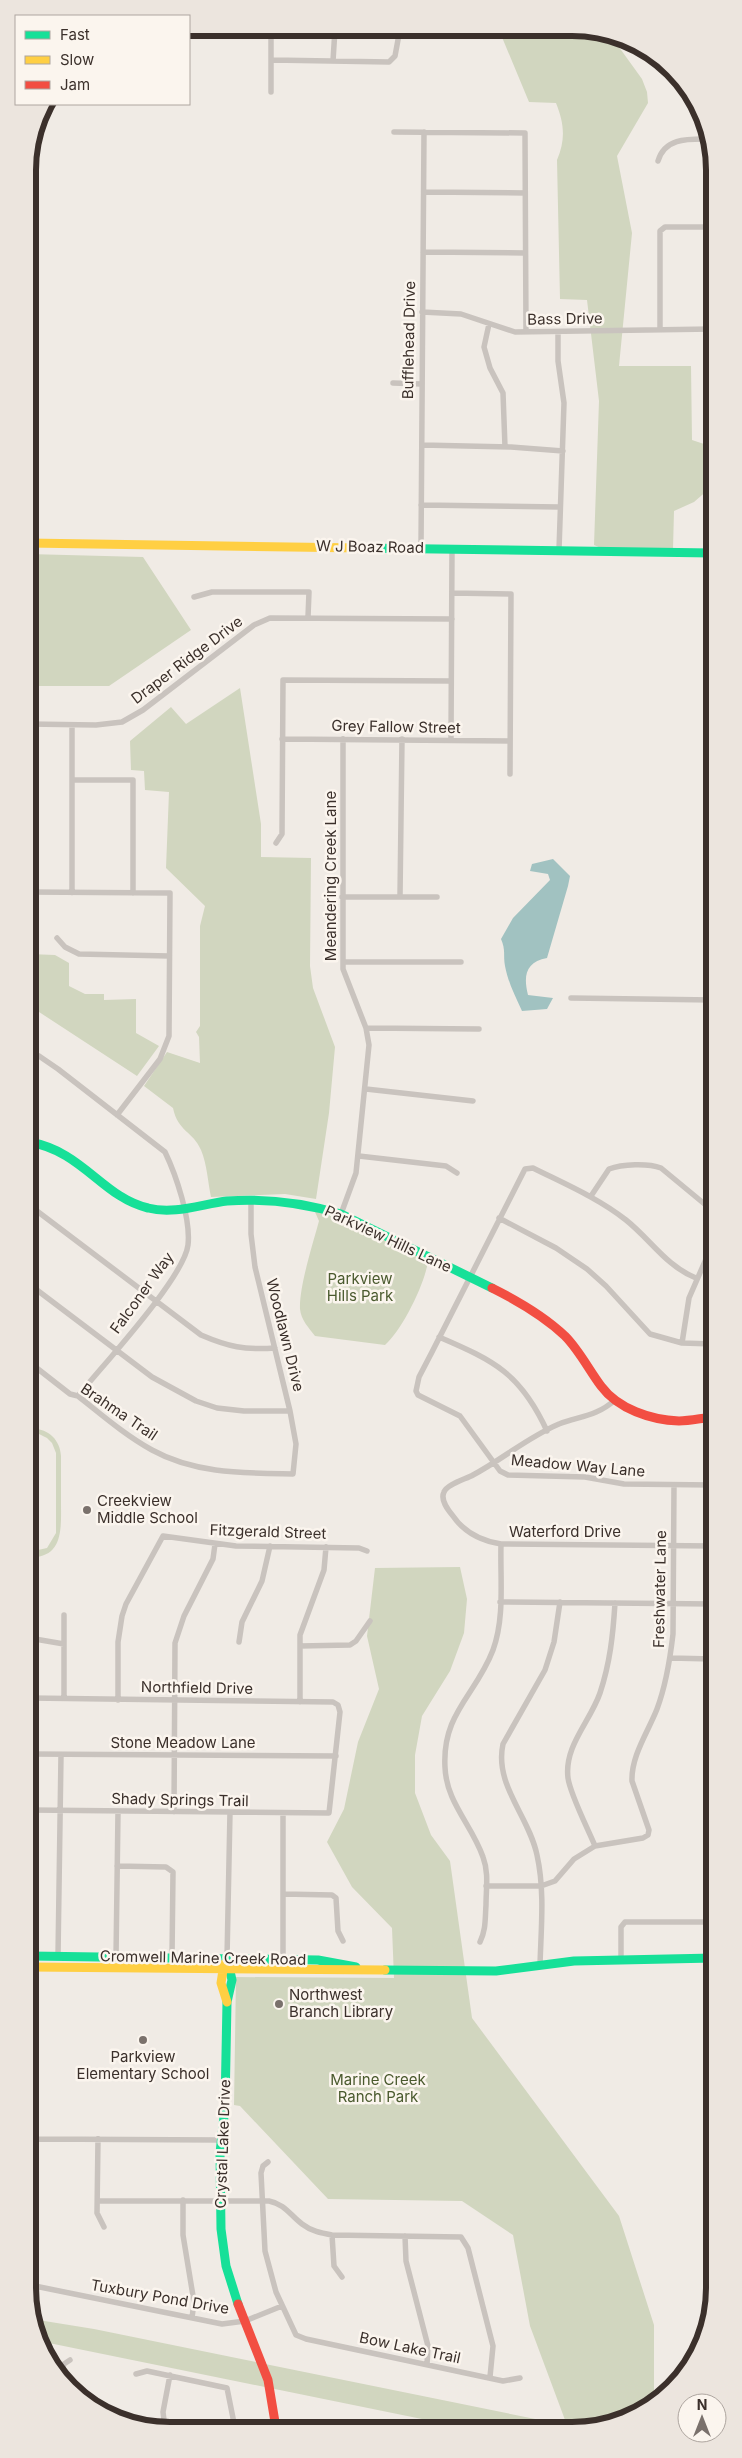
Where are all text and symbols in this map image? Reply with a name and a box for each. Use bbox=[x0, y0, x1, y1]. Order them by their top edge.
legend bbox=[15, 15, 190, 105]
text: Fast bbox=[60, 25, 90, 44]
text: Slow bbox=[60, 50, 94, 69]
text: Jam bbox=[60, 75, 90, 94]
street label: Bufflehead Drive bbox=[398, 281, 419, 399]
street label: Bass Drive bbox=[527, 308, 603, 329]
street label: W J Boaz Road bbox=[316, 536, 424, 557]
street label: Draper Ridge Drive bbox=[127, 612, 246, 708]
street label: Grey Fallow Street bbox=[331, 716, 461, 737]
street label: Meandering Creek Lane bbox=[321, 791, 340, 961]
street label: Parkview Hills Lane bbox=[322, 1201, 455, 1276]
street label: Falconer Way bbox=[106, 1248, 178, 1337]
park label: Parkview Hills Park bbox=[327, 1269, 394, 1305]
street label: Woodlawn Drive bbox=[262, 1276, 309, 1393]
street label: Brahma Trail bbox=[77, 1379, 161, 1444]
street label: Meadow Way Lane bbox=[510, 1450, 646, 1481]
place label: Creekview Middle School bbox=[97, 1491, 198, 1527]
marker: Creekview Middle School bbox=[81, 1504, 93, 1516]
street label: Fitzgerald Street bbox=[209, 1520, 327, 1543]
street label: Waterford Drive bbox=[509, 1522, 621, 1541]
street label: Freshwater Lane bbox=[649, 1530, 670, 1648]
street label: Northfield Drive bbox=[141, 1677, 253, 1698]
street label: Stone Meadow Lane bbox=[111, 1733, 255, 1752]
street label: Shady Springs Trail bbox=[111, 1789, 249, 1810]
street label: Cromwell Marine Creek Road bbox=[100, 1946, 306, 1969]
place label: Northwest Branch Library bbox=[289, 1985, 394, 2021]
marker: Northwest Branch Library bbox=[273, 1998, 285, 2010]
marker: Parkview Elementary School bbox=[137, 2034, 149, 2046]
place label: Parkview Elementary School bbox=[77, 2047, 209, 2083]
park label: Marine Creek Ranch Park bbox=[330, 2070, 426, 2106]
street label: Crystal Lake Drive bbox=[211, 2079, 234, 2209]
street label: Tuxbury Pond Drive bbox=[89, 2275, 231, 2318]
street label: Bow Lake Trail bbox=[358, 2328, 462, 2368]
north arrow bbox=[677, 2393, 727, 2443]
text: N bbox=[697, 2396, 707, 2413]

